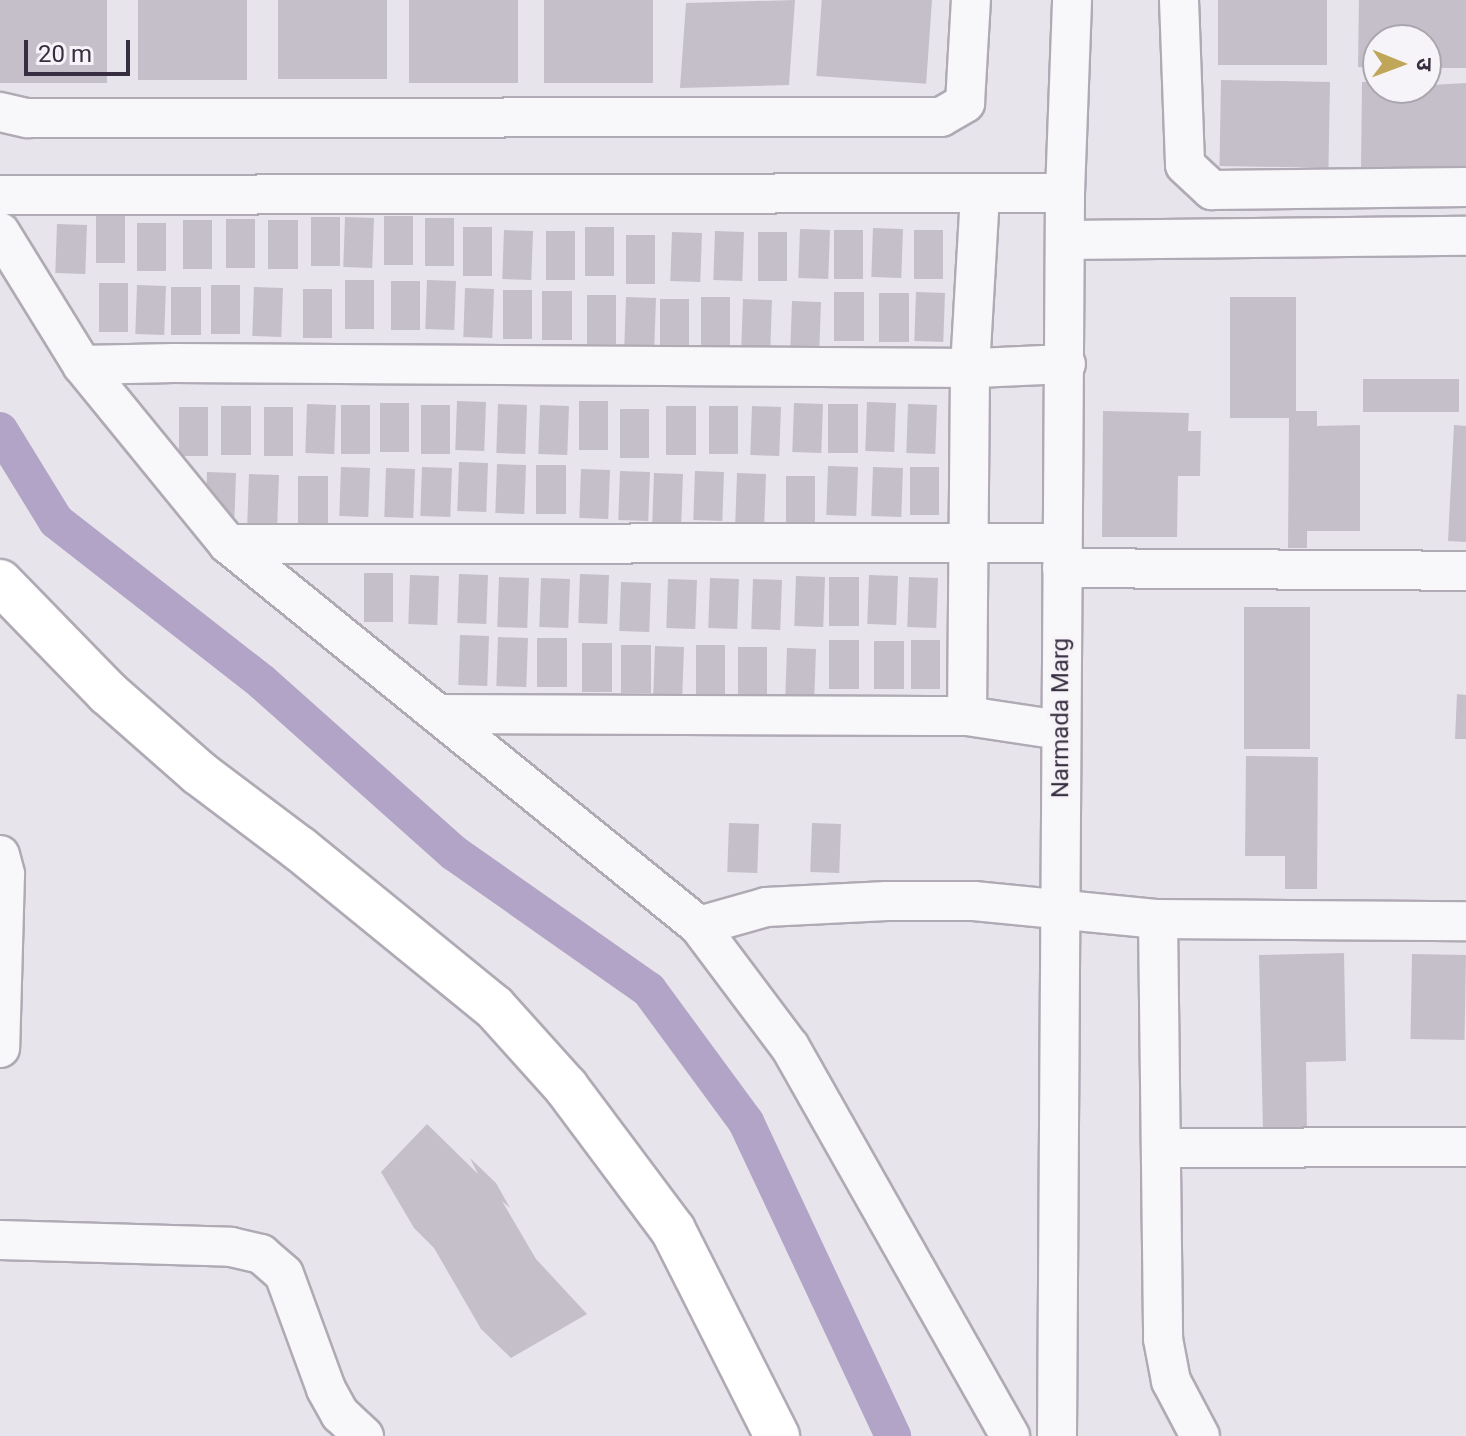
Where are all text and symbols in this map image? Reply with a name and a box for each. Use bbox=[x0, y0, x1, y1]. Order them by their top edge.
scale bar bbox=[28, 24, 134, 74]
north arrow bbox=[1362, 24, 1442, 104]
text: 20 m bbox=[38, 40, 92, 68]
text: उ bbox=[1412, 58, 1437, 71]
street label: Narmada Marg bbox=[1047, 638, 1075, 798]

